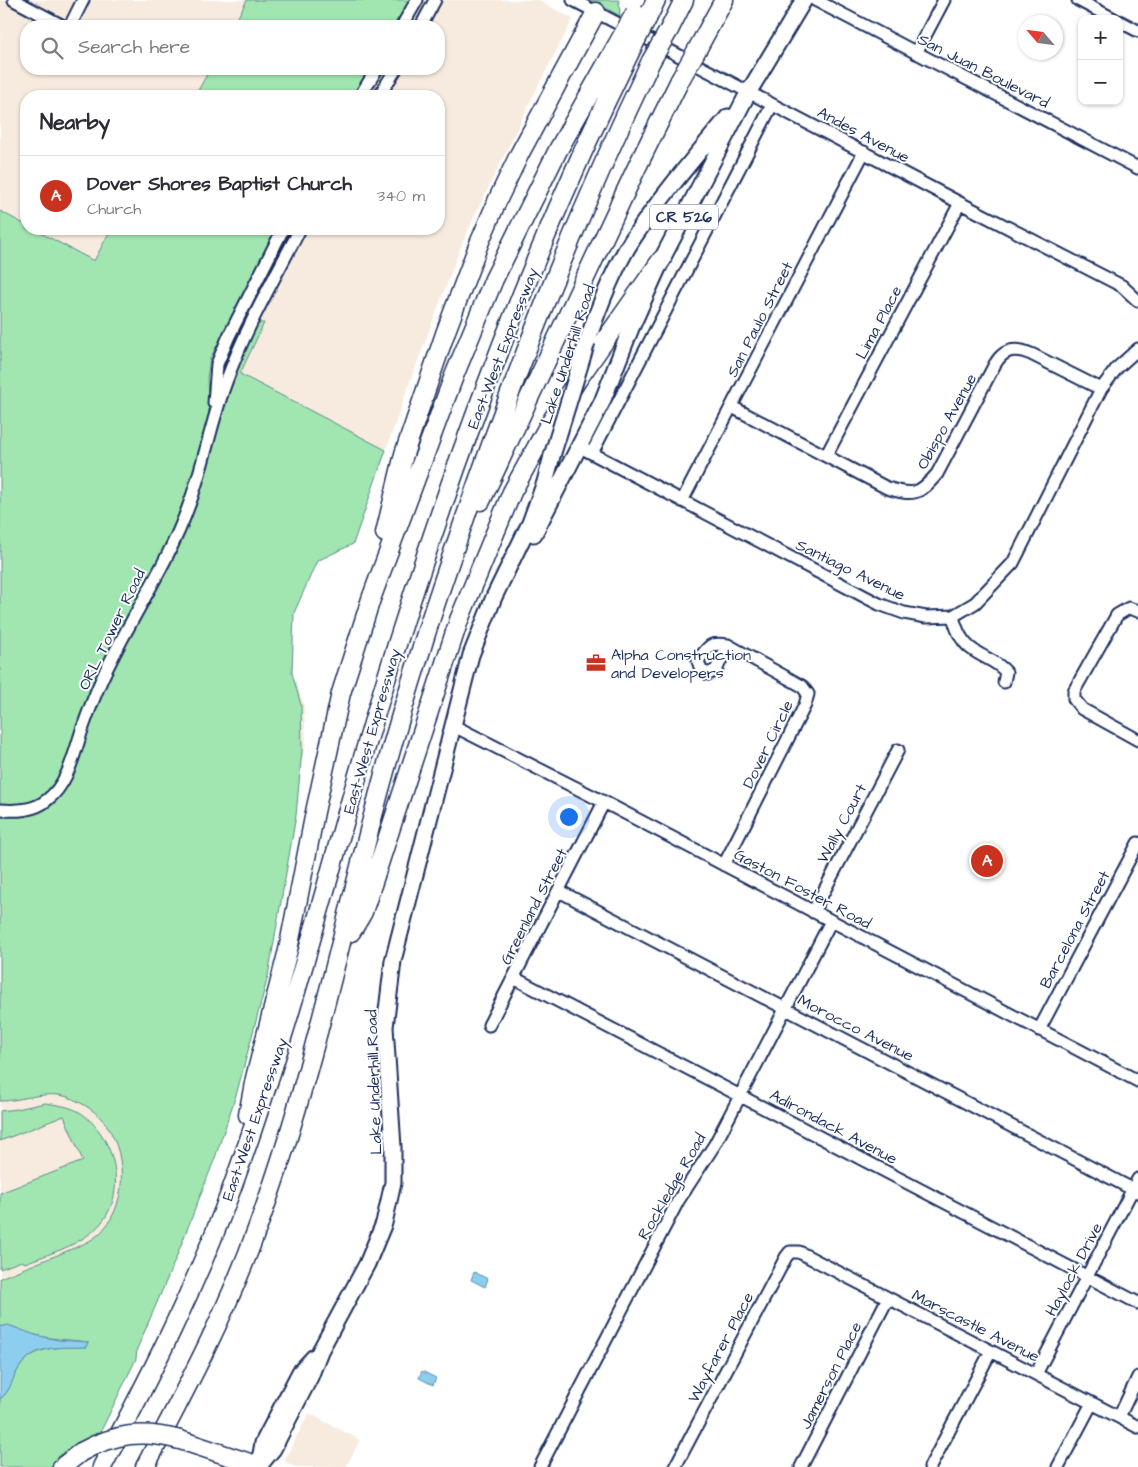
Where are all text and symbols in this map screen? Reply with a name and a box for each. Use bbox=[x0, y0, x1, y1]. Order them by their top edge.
north arrow bbox=[1018, 15, 1063, 60]
map controls bbox=[1078, 15, 1123, 105]
button: + bbox=[1078, 15, 1123, 60]
search box bbox=[20, 20, 445, 75]
street label: San Juan Boulevard bbox=[914, 28, 1053, 114]
icon: search bbox=[38, 34, 66, 62]
text: Search here bbox=[78, 34, 190, 61]
button: − bbox=[1078, 60, 1123, 105]
street label: Andes Avenue bbox=[814, 101, 914, 169]
text: Nearby bbox=[40, 108, 110, 137]
text: Dover Shores Baptist Church bbox=[87, 171, 352, 198]
text: A bbox=[51, 185, 61, 207]
text: 340 m bbox=[377, 185, 425, 207]
text: Church bbox=[87, 198, 141, 220]
road number: CR 526 bbox=[650, 204, 718, 230]
street label: San Paulo Street bbox=[721, 258, 799, 381]
street label: East-West Expressway bbox=[462, 264, 545, 432]
street label: Lake Underhill Road bbox=[535, 282, 601, 427]
street label: Lima Place bbox=[850, 282, 908, 363]
street label: Obispo Avenue bbox=[911, 369, 982, 473]
street label: Santiago Avenue bbox=[792, 534, 909, 607]
street label: ORL Tower Road bbox=[73, 565, 151, 694]
place label: Alpha Construction and Developers bbox=[611, 644, 751, 684]
street label: East-West Expressway bbox=[338, 646, 407, 817]
office icon: Alpha Construction and Developers bbox=[585, 652, 607, 674]
street label: Dover Circle bbox=[737, 696, 799, 792]
street label: Wally Court bbox=[812, 779, 873, 868]
your location bbox=[556, 804, 582, 830]
pin: A bbox=[971, 842, 1003, 880]
street label: Gaston Foster Road bbox=[730, 843, 875, 934]
street label: Greenland Street bbox=[495, 844, 573, 968]
street label: Barcelona Street bbox=[1035, 866, 1115, 992]
street label: Morocco Avenue bbox=[794, 989, 918, 1067]
street label: Lake Underhill Road bbox=[360, 1009, 388, 1155]
street label: East-West Expressway bbox=[217, 1035, 294, 1204]
street label: Adirondack Avenue bbox=[766, 1084, 901, 1170]
street label: Rockledge Road bbox=[632, 1129, 712, 1244]
street label: Haylock Drive bbox=[1040, 1219, 1109, 1321]
street label: Marscastle Avenue bbox=[908, 1284, 1043, 1368]
street label: Wayfarer Place bbox=[683, 1288, 760, 1407]
street label: Jamerson Place bbox=[794, 1318, 868, 1433]

